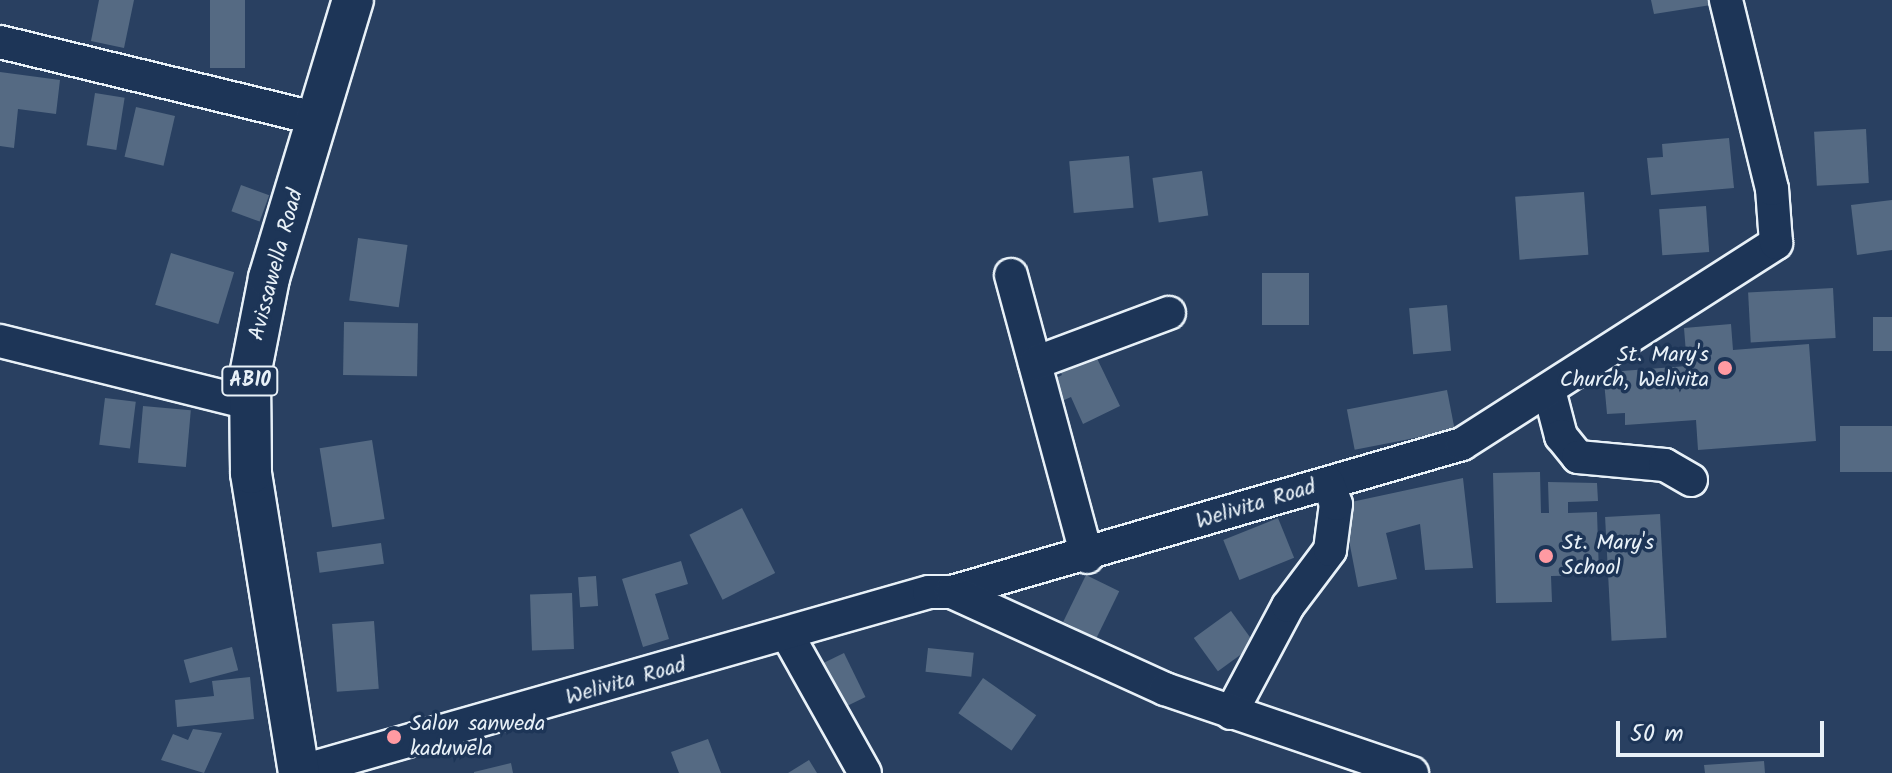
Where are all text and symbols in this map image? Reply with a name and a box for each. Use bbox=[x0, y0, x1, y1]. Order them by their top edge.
street label: Avissawella Road bbox=[244, 186, 310, 344]
place label: St. Mary's Church, Welivita bbox=[1560, 342, 1709, 394]
marker: St. Mary's Church, Welivita bbox=[1716, 359, 1734, 377]
road number: AB10 bbox=[220, 365, 280, 397]
street label: Welivita Road bbox=[1193, 474, 1319, 536]
place label: St. Mary's School bbox=[1562, 530, 1654, 582]
marker: St. Mary's School bbox=[1537, 547, 1555, 565]
street label: Welivita Road bbox=[563, 652, 689, 712]
scale bar bbox=[1620, 705, 1828, 755]
place label: Salon sanweda kaduwela bbox=[410, 711, 545, 762]
text: 50 m bbox=[1630, 715, 1684, 754]
marker: Salon sanweda kaduwela bbox=[385, 728, 403, 746]

